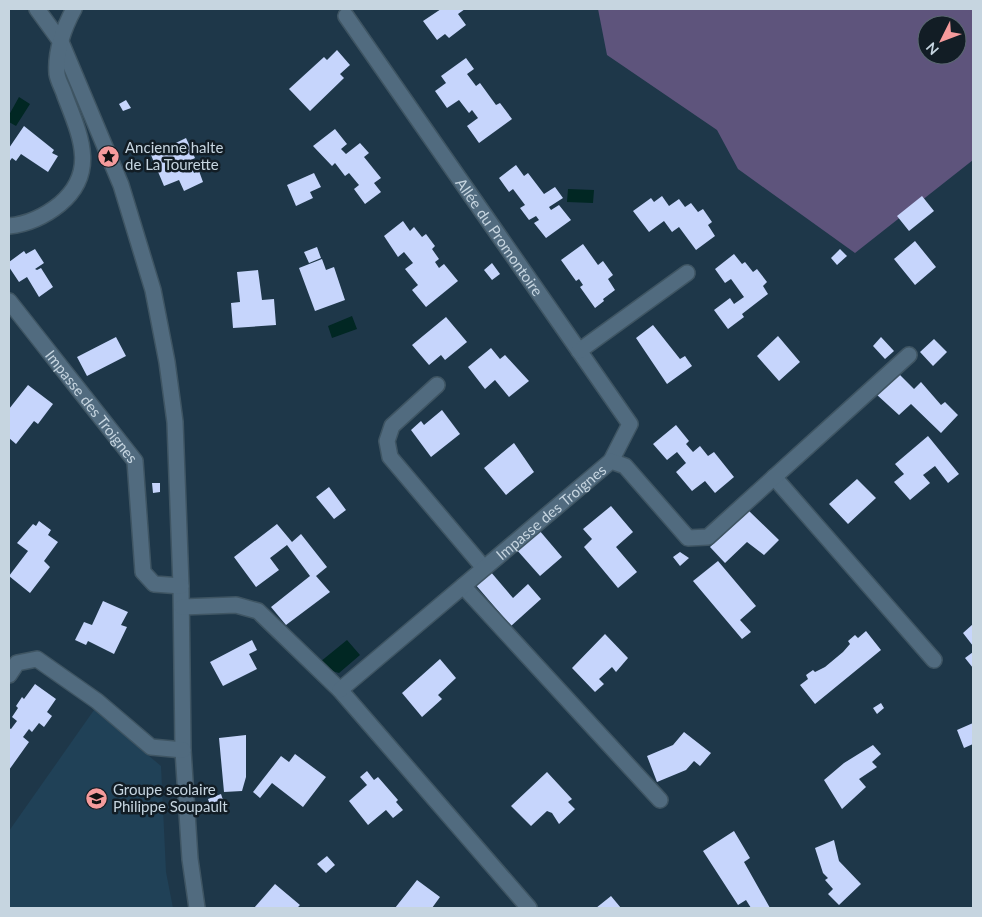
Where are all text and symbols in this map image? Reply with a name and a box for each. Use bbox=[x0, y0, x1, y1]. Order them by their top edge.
north arrow bbox=[917, 15, 967, 65]
text: N bbox=[922, 39, 942, 59]
place label: Ancienne halte de La Tourette bbox=[125, 138, 223, 173]
place icon: Ancienne halte de La Tourette bbox=[97, 144, 121, 168]
street label: Allée du Promontoire bbox=[452, 174, 547, 299]
street label: Impasse des Troignes bbox=[42, 346, 142, 466]
street label: Impasse des Troignes bbox=[492, 460, 609, 563]
place label: Groupe scolaire Philippe Soupault bbox=[113, 780, 228, 815]
school or university icon: Groupe scolaire Philippe Soupault bbox=[85, 786, 109, 810]

